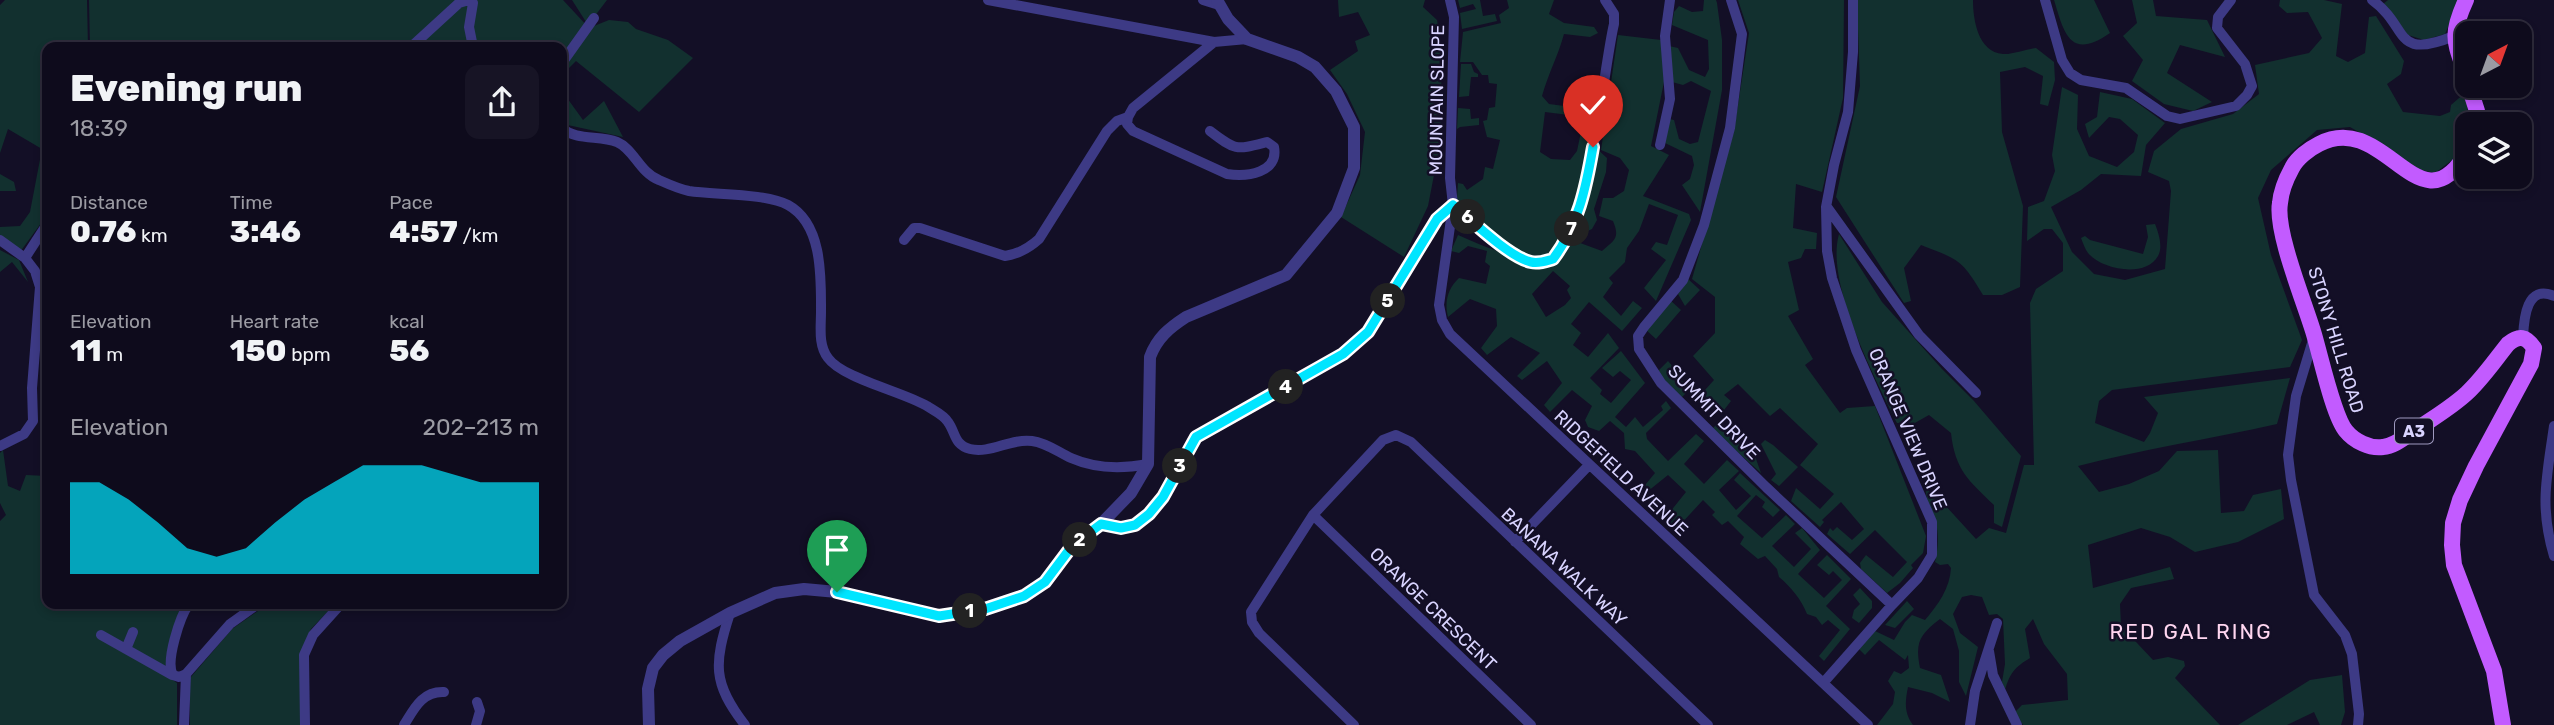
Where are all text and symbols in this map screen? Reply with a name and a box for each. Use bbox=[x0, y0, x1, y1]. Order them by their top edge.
north arrow bbox=[2455, 21, 2532, 98]
map controls bbox=[2455, 21, 2532, 189]
street label: MOUNTAIN SLOPE bbox=[1425, 25, 1449, 175]
text: Evening run bbox=[70, 65, 303, 111]
button: share bbox=[465, 65, 539, 139]
pin bbox=[1563, 75, 1623, 147]
icon: check bbox=[1574, 86, 1612, 124]
button: layers bbox=[2455, 112, 2532, 189]
text: 18:39 bbox=[70, 114, 128, 142]
text: Distance bbox=[70, 191, 148, 214]
text: Time bbox=[230, 191, 273, 214]
text: Pace bbox=[389, 191, 433, 214]
pin: 6 bbox=[1450, 200, 1486, 234]
text: 6 bbox=[1461, 205, 1474, 228]
pin: 7 bbox=[1554, 212, 1590, 246]
text: 0.76 bbox=[70, 214, 136, 250]
text: 3:46 bbox=[230, 214, 301, 250]
text: 4:57 bbox=[389, 214, 458, 250]
text: 7 bbox=[1566, 217, 1577, 240]
text: km bbox=[136, 224, 168, 247]
text: /km bbox=[458, 224, 498, 247]
street label: STONY HILL ROAD bbox=[2303, 264, 2369, 416]
pin: 5 bbox=[1370, 284, 1406, 318]
text: 5 bbox=[1381, 289, 1394, 312]
text: Elevation bbox=[70, 310, 151, 333]
text: Heart rate bbox=[230, 310, 319, 333]
text: kcal bbox=[389, 310, 424, 333]
text: 11 bbox=[70, 333, 102, 369]
text: 150 bbox=[230, 333, 286, 369]
text: 56 bbox=[389, 333, 430, 369]
text: m bbox=[102, 343, 123, 366]
text: bpm bbox=[286, 343, 331, 366]
street label: ORANGE VIEW DRIVE bbox=[1864, 345, 1952, 513]
street label: SUMMIT DRIVE bbox=[1663, 360, 1765, 464]
pin: 4 bbox=[1268, 370, 1304, 404]
text: 4 bbox=[1279, 375, 1292, 398]
street label: RIDGEFIELD AVENUE bbox=[1550, 405, 1692, 541]
text: Elevation bbox=[70, 413, 169, 441]
text: 202–213 m bbox=[422, 413, 539, 441]
road number: A3 bbox=[2395, 418, 2433, 444]
pin: 3 bbox=[1162, 448, 1198, 484]
text: 3 bbox=[1173, 454, 1186, 477]
street label: BANANA WALK WAY bbox=[1497, 503, 1632, 631]
pin bbox=[807, 520, 867, 592]
pin: 2 bbox=[1062, 522, 1098, 558]
text: 2 bbox=[1073, 528, 1086, 551]
icon: arrive bbox=[818, 531, 856, 569]
street label: ORANGE CRESCENT bbox=[1365, 543, 1501, 675]
pin: 1 bbox=[953, 594, 988, 628]
text: 1 bbox=[965, 599, 974, 622]
district label: RED GAL RING bbox=[2110, 619, 2273, 644]

